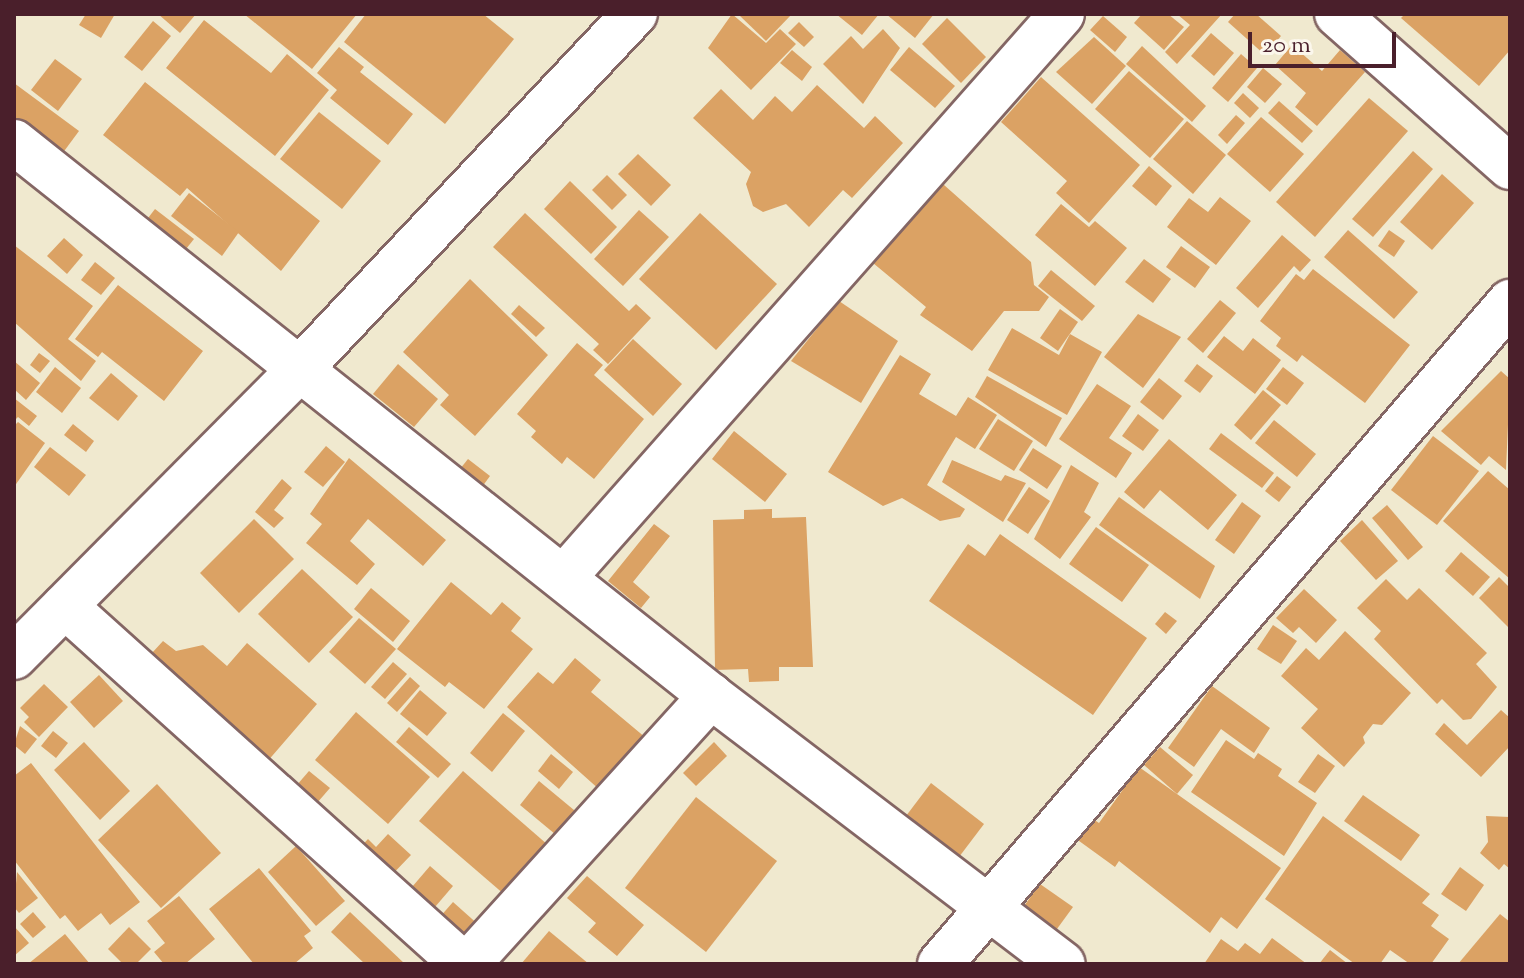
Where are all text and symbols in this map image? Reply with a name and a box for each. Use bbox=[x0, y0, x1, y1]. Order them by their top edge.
scale bar bbox=[1252, 16, 1400, 66]
text: 20 m bbox=[1262, 29, 1311, 63]

